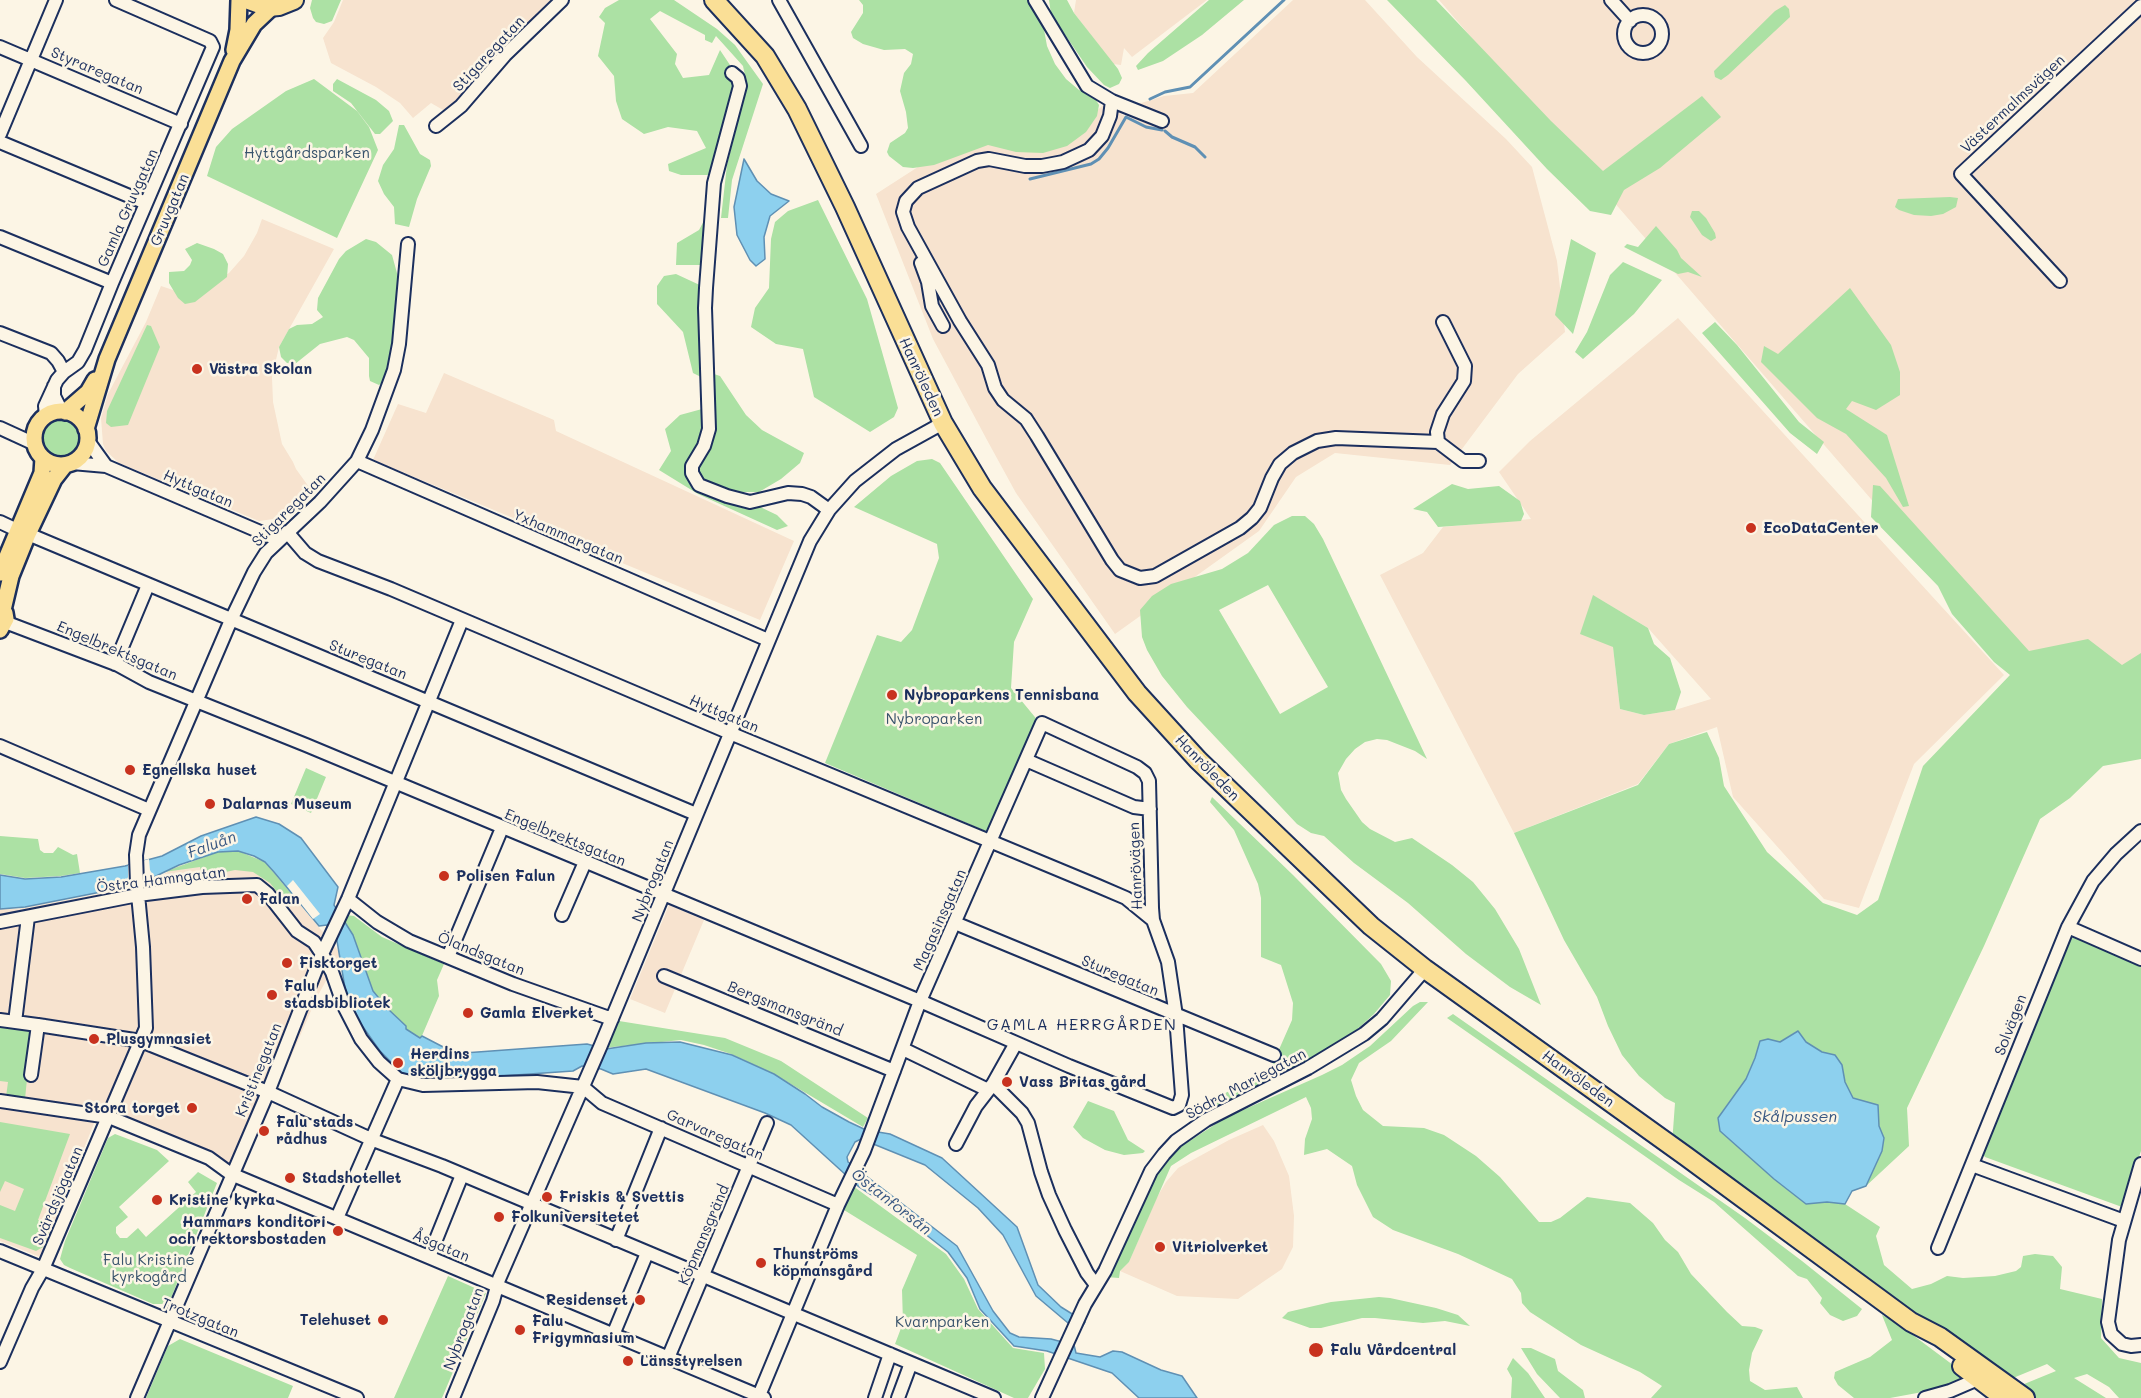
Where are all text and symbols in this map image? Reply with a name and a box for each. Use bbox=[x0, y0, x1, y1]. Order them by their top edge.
street label: Stigaregatan bbox=[449, 12, 529, 96]
street label: Styraregatan bbox=[48, 43, 146, 99]
street label: Västermalmsvägen bbox=[1957, 51, 2069, 157]
park label: Hyttgårdsparken bbox=[244, 144, 370, 162]
street label: Gamla Gruvgatan bbox=[94, 146, 162, 270]
street label: Gruvgatan bbox=[147, 171, 193, 249]
street label: Hanröleden bbox=[895, 335, 947, 419]
place label: Västra Skolan bbox=[209, 360, 312, 378]
marker: Västra Skolan bbox=[190, 362, 204, 376]
street label: Hyttgatan bbox=[160, 466, 236, 512]
street label: Stigaregatan bbox=[248, 469, 330, 551]
street label: Yxhammargatan bbox=[510, 506, 626, 568]
place label: EcoDataCenter bbox=[1763, 519, 1879, 537]
marker: EcoDataCenter bbox=[1744, 521, 1758, 535]
street label: Engelbrektsgatan bbox=[54, 617, 180, 685]
street label: Sturegatan bbox=[326, 636, 410, 684]
place label: Nybroparkens Tennisbana bbox=[904, 686, 1099, 704]
marker: Nybroparkens Tennisbana bbox=[885, 688, 899, 702]
street label: Hyttgatan bbox=[686, 691, 762, 737]
park label: Nybroparken bbox=[886, 710, 982, 728]
street label: Hanröleden bbox=[1171, 731, 1243, 805]
place label: Egnellska huset bbox=[142, 761, 257, 779]
marker: Egnellska huset bbox=[123, 763, 137, 777]
place label: Dalarnas Museum bbox=[222, 795, 352, 813]
marker: Dalarnas Museum bbox=[203, 797, 217, 811]
street label: Engelbrektsgatan bbox=[502, 805, 628, 871]
street label: Hanrövägen bbox=[1125, 822, 1147, 910]
water label: Faluån bbox=[185, 827, 239, 863]
street label: Nybrogatan bbox=[628, 837, 678, 925]
street label: Östra Hamngatan bbox=[95, 863, 227, 897]
street label: Magasinsgatan bbox=[910, 866, 970, 974]
place label: Polisen Falun bbox=[456, 867, 555, 885]
marker: Polisen Falun bbox=[437, 869, 451, 883]
place label: Falan bbox=[259, 890, 300, 908]
marker: Falan bbox=[240, 892, 254, 906]
street label: Ölandsgatan bbox=[435, 928, 527, 980]
street label: Sturegatan bbox=[1079, 952, 1161, 1000]
place label: Fisktorget bbox=[299, 954, 377, 972]
marker: Fisktorget bbox=[280, 956, 294, 970]
place label: Falu stadsbibliotek bbox=[284, 977, 391, 1012]
street label: Bergsmansgränd bbox=[725, 978, 845, 1040]
marker: Falu stadsbibliotek bbox=[265, 988, 279, 1002]
street label: Solvägen bbox=[1991, 992, 2031, 1058]
place label: Gamla Elverket bbox=[480, 1004, 594, 1022]
marker: Gamla Elverket bbox=[461, 1006, 475, 1020]
district label: GAMLA HERRGÅRDEN bbox=[987, 1015, 1177, 1035]
street label: Kristinegatan bbox=[232, 1020, 286, 1120]
place label: Plusgymnasiet bbox=[106, 1030, 211, 1048]
marker: Plusgymnasiet bbox=[87, 1032, 101, 1046]
place label: Herdins sköljbrygga bbox=[410, 1045, 497, 1080]
street label: Södra Mariegatan bbox=[1183, 1045, 1309, 1123]
street label: Hanröleden bbox=[1538, 1047, 1618, 1111]
marker: Herdins sköljbrygga bbox=[391, 1056, 405, 1070]
place label: Vass Britas gård bbox=[1019, 1073, 1146, 1091]
marker: Vass Britas gård bbox=[1000, 1075, 1014, 1089]
place label: Stora torget bbox=[84, 1099, 180, 1117]
marker: Stora torget bbox=[185, 1101, 199, 1115]
street label: Garvaregatan bbox=[664, 1106, 766, 1164]
water label: Skålpussen bbox=[1753, 1107, 1837, 1127]
place label: Falu stads rådhus bbox=[276, 1113, 353, 1148]
marker: Falu stads rådhus bbox=[257, 1124, 271, 1138]
street label: Svärdsjögatan bbox=[29, 1144, 87, 1248]
water label: Östanforsån bbox=[847, 1165, 935, 1239]
place label: Stadshotellet bbox=[302, 1169, 401, 1187]
marker: Stadshotellet bbox=[283, 1171, 297, 1185]
street label: Köpmansgränd bbox=[675, 1182, 733, 1288]
place label: Friskis & Svettis bbox=[559, 1188, 684, 1206]
marker: Friskis & Svettis bbox=[540, 1190, 554, 1204]
place label: Kristine kyrka bbox=[169, 1191, 275, 1209]
marker: Kristine kyrka bbox=[150, 1193, 164, 1207]
place label: Folkuniversitetet bbox=[511, 1208, 640, 1226]
marker: Folkuniversitetet bbox=[492, 1210, 506, 1224]
place label: Hammars konditori och rektorsbostaden bbox=[169, 1213, 326, 1248]
marker: Hammars konditori och rektorsbostaden bbox=[331, 1224, 345, 1238]
street label: Åsgatan bbox=[410, 1226, 472, 1266]
place label: Vitriolverket bbox=[1172, 1238, 1268, 1256]
marker: Vitriolverket bbox=[1153, 1240, 1167, 1254]
place label: Thunströms köpmansgård bbox=[773, 1245, 872, 1280]
park label: Falu Kristine kyrkogård bbox=[103, 1251, 195, 1286]
marker: Thunströms köpmansgård bbox=[754, 1256, 768, 1270]
street label: Nybrogatan bbox=[440, 1285, 488, 1373]
place label: Residenset bbox=[546, 1291, 628, 1309]
marker: Residenset bbox=[633, 1293, 647, 1307]
street label: Trotzgatan bbox=[159, 1294, 241, 1342]
place label: Telehuset bbox=[300, 1311, 371, 1329]
place label: Falu Frigymnasium bbox=[532, 1312, 634, 1347]
marker: Telehuset bbox=[376, 1313, 390, 1327]
park label: Kvarnparken bbox=[895, 1313, 989, 1331]
marker: Falu Frigymnasium bbox=[513, 1323, 527, 1337]
marker: Falu Vårdcentral bbox=[1307, 1341, 1325, 1359]
place label: Falu Vårdcentral bbox=[1330, 1341, 1456, 1359]
place label: Länsstyrelsen bbox=[640, 1352, 742, 1370]
marker: Länsstyrelsen bbox=[621, 1354, 635, 1368]

